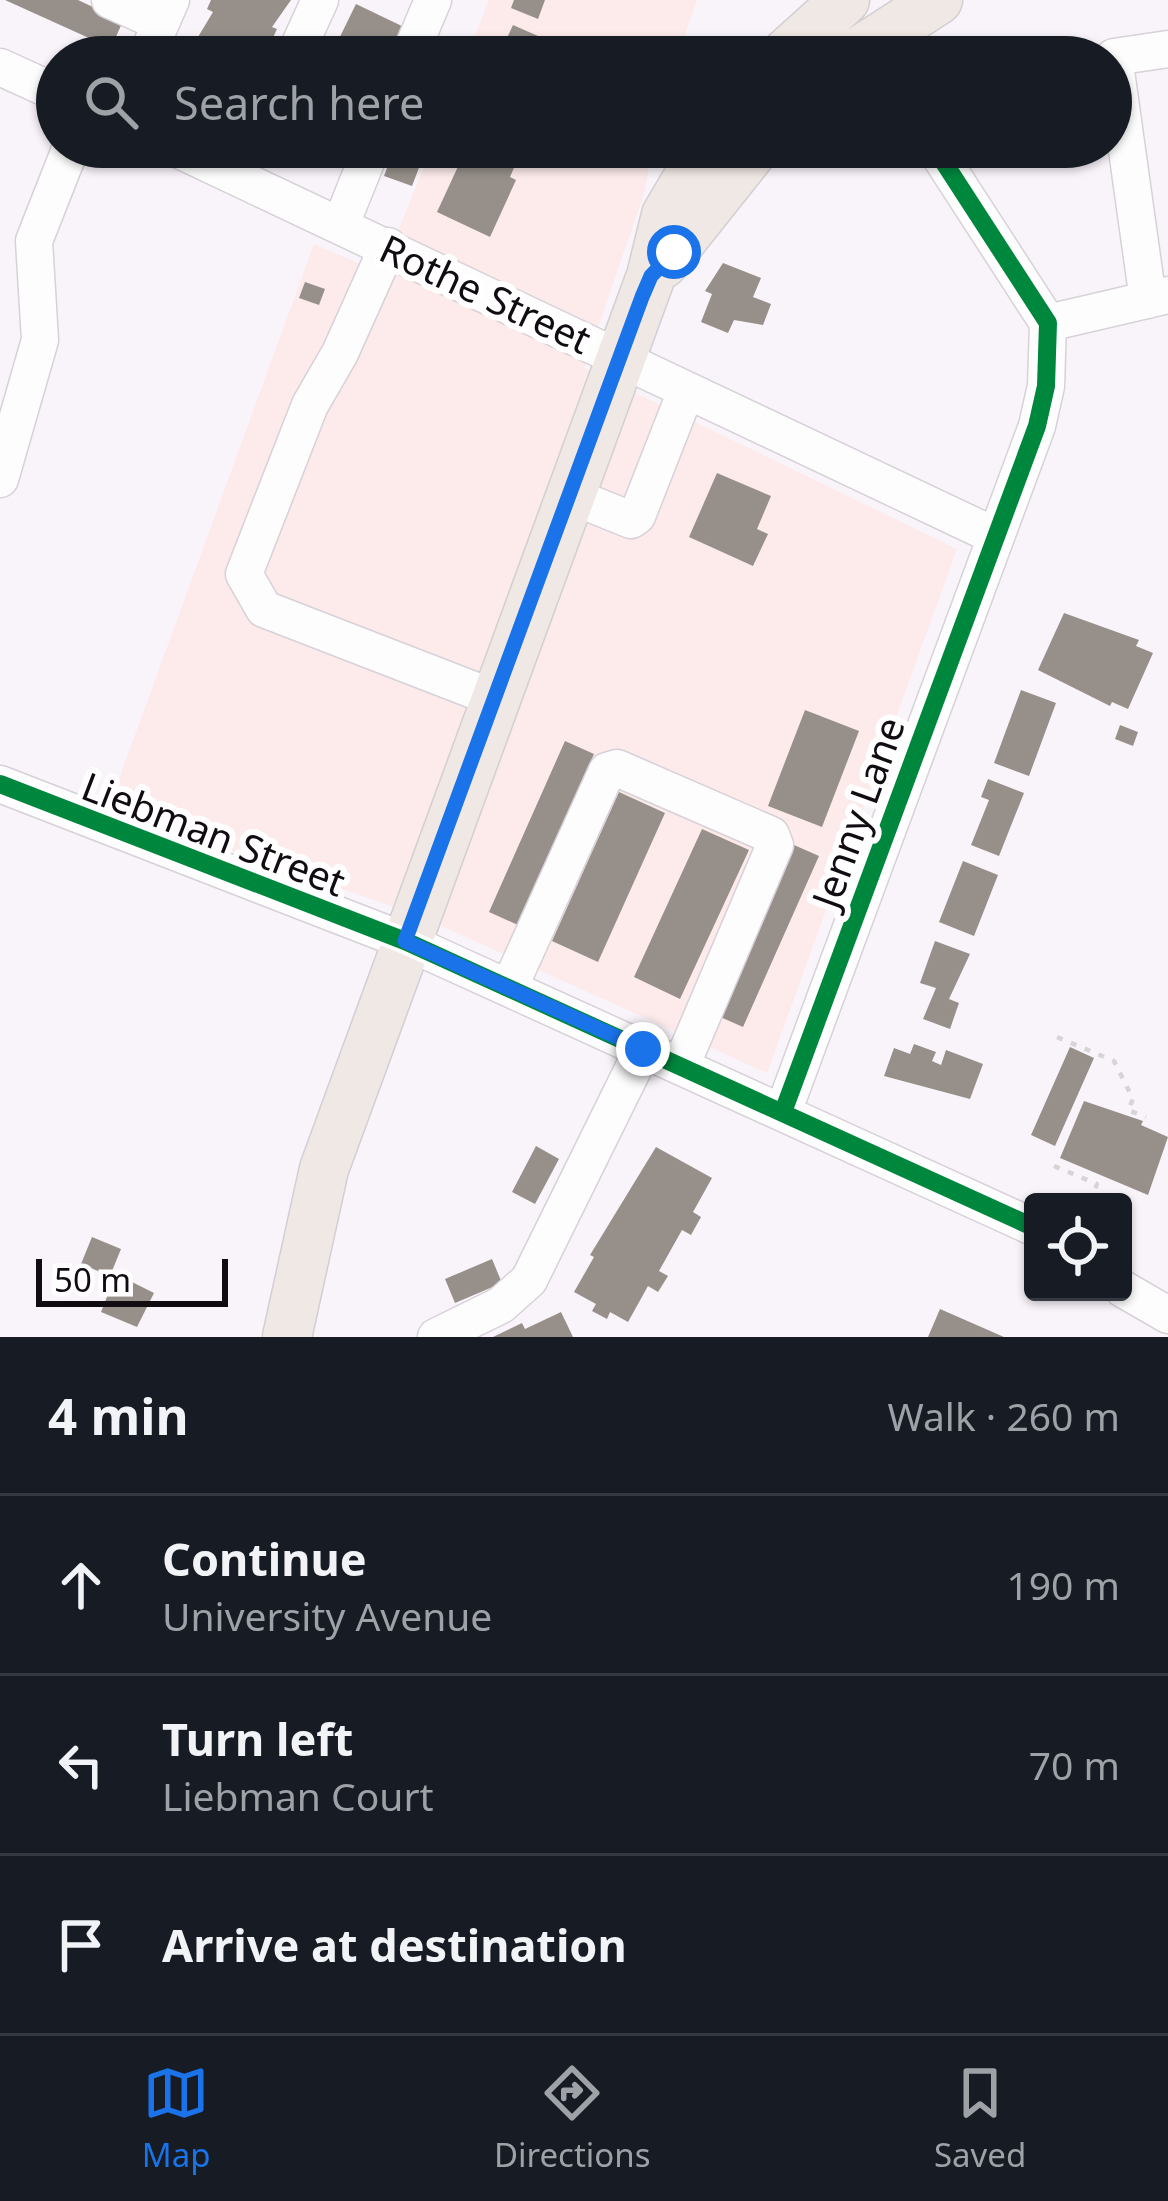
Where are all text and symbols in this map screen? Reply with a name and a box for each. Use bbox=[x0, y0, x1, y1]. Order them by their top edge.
search box bbox=[36, 36, 1132, 168]
icon: search bbox=[78, 69, 144, 135]
text: Search here bbox=[174, 72, 424, 133]
street label: Rothe Street bbox=[372, 221, 600, 365]
route start bbox=[647, 225, 701, 279]
street label: Jenny Lane bbox=[797, 709, 916, 918]
street label: Liebman Street bbox=[75, 758, 353, 908]
route end bbox=[616, 1022, 670, 1076]
map controls bbox=[1024, 1193, 1132, 1301]
button: locate bbox=[1024, 1193, 1132, 1301]
scale bar bbox=[36, 1253, 228, 1306]
text: 50 m bbox=[54, 1257, 131, 1302]
text: 4 min bbox=[48, 1380, 189, 1450]
text: Walk · 260 m bbox=[887, 1389, 1120, 1442]
text: Continue bbox=[162, 1528, 367, 1589]
icon: ahead bbox=[48, 1552, 114, 1618]
text: 190 m bbox=[1006, 1558, 1120, 1611]
text: University Avenue bbox=[162, 1589, 492, 1642]
text: Turn left bbox=[162, 1708, 353, 1769]
icon: left bbox=[48, 1732, 114, 1798]
text: 70 m bbox=[1029, 1738, 1120, 1791]
text: Liebman Court bbox=[162, 1769, 434, 1822]
icon: arrive bbox=[48, 1912, 114, 1978]
text: Arrive at destination bbox=[162, 1914, 627, 1975]
tab: Map bbox=[142, 2060, 210, 2177]
tab: Directions bbox=[494, 2060, 651, 2177]
tab: Saved bbox=[934, 2060, 1026, 2177]

